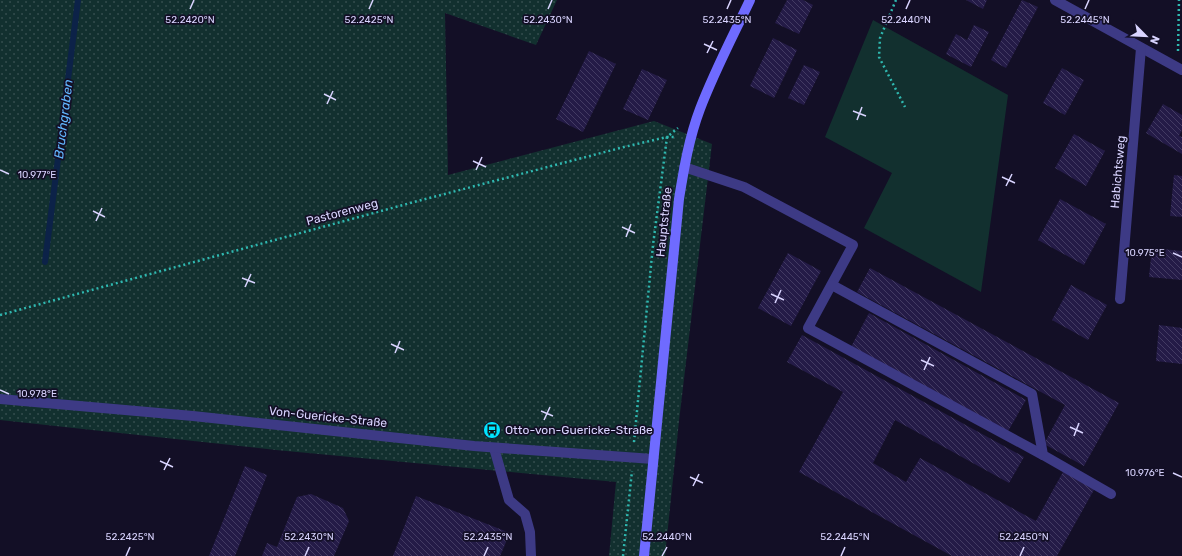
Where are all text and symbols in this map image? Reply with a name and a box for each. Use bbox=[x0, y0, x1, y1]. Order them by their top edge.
text: 52.2420°N bbox=[165, 14, 215, 26]
text: 52.2425°N bbox=[345, 14, 394, 26]
text: 52.2430°N bbox=[523, 14, 573, 26]
text: 52.2435°N bbox=[702, 14, 752, 26]
text: 52.2440°N bbox=[881, 14, 931, 26]
text: 52.2445°N bbox=[1060, 14, 1110, 26]
north arrow bbox=[1126, 16, 1166, 56]
text: N bbox=[1147, 34, 1162, 46]
water label: Bruchgraben bbox=[51, 78, 77, 160]
street label: Habichtsweg bbox=[1108, 135, 1128, 209]
text: 10.977°E bbox=[18, 169, 56, 181]
street label: Hauptstraße bbox=[653, 186, 675, 257]
street label: Pastorenweg bbox=[305, 196, 379, 228]
text: 10.975°E bbox=[1125, 247, 1165, 259]
text: 10.978°E bbox=[17, 388, 57, 400]
street label: Von-Guericke-Straße bbox=[268, 404, 388, 430]
bus stop icon: Otto-von-Guericke-Straße bbox=[482, 420, 502, 440]
place label: Otto-von-Guericke-Straße bbox=[505, 423, 653, 437]
text: 10.976°E bbox=[1125, 467, 1165, 479]
text: 52.2425°N bbox=[106, 531, 155, 543]
text: 52.2430°N bbox=[284, 531, 334, 543]
text: 52.2435°N bbox=[463, 531, 513, 543]
text: 52.2440°N bbox=[642, 531, 692, 543]
text: 52.2445°N bbox=[820, 531, 870, 543]
text: 52.2450°N bbox=[999, 531, 1049, 543]

